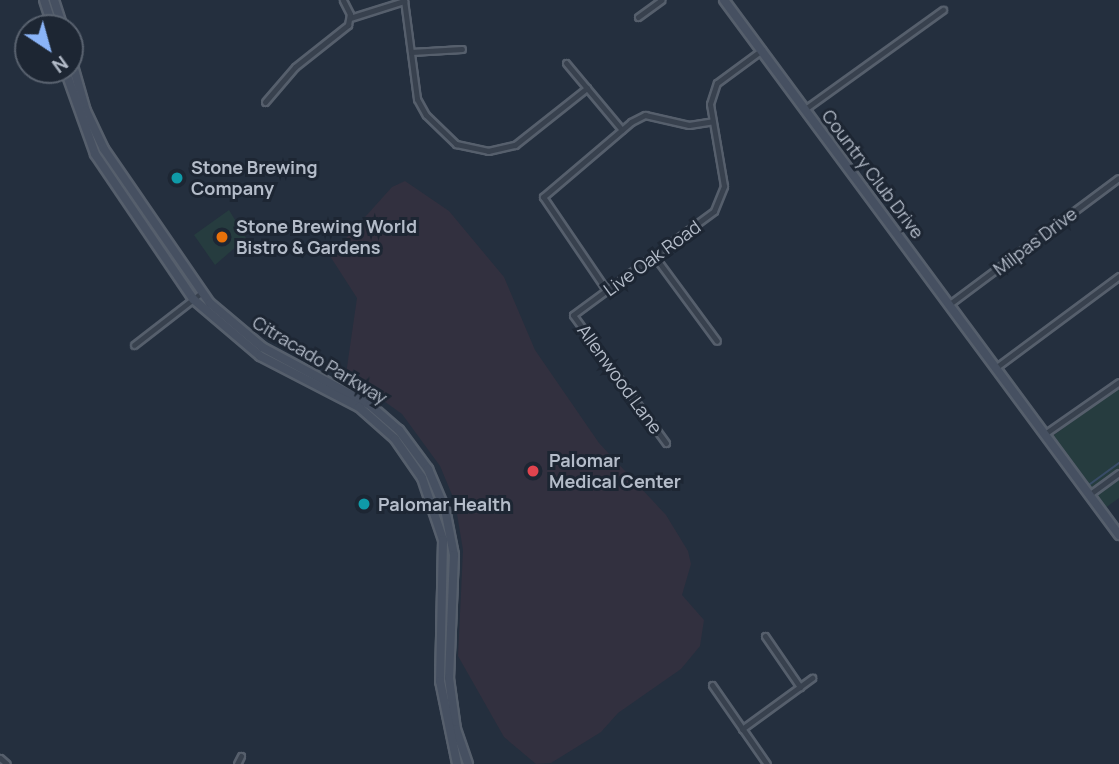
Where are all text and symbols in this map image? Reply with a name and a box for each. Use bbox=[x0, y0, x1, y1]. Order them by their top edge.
north arrow bbox=[14, 14, 84, 84]
text: N bbox=[47, 50, 73, 79]
street label: Country Club Drive bbox=[818, 105, 928, 243]
place label: Stone Brewing Company bbox=[191, 157, 317, 200]
marker: Stone Brewing Company bbox=[169, 170, 185, 186]
street label: Milpas Drive bbox=[989, 202, 1081, 280]
place label: Stone Brewing World Bistro & Gardens bbox=[236, 216, 417, 258]
street label: Live Oak Road bbox=[599, 216, 705, 300]
marker: Stone Brewing World Bistro & Gardens bbox=[214, 229, 230, 245]
street label: Citracado Parkway bbox=[249, 311, 391, 409]
street label: Allenwood Lane bbox=[573, 320, 667, 438]
place label: Palomar Medical Center bbox=[549, 450, 681, 492]
marker: Palomar Medical Center bbox=[523, 461, 543, 481]
place label: Palomar Health bbox=[378, 493, 511, 515]
marker: Palomar Health bbox=[356, 496, 372, 512]

